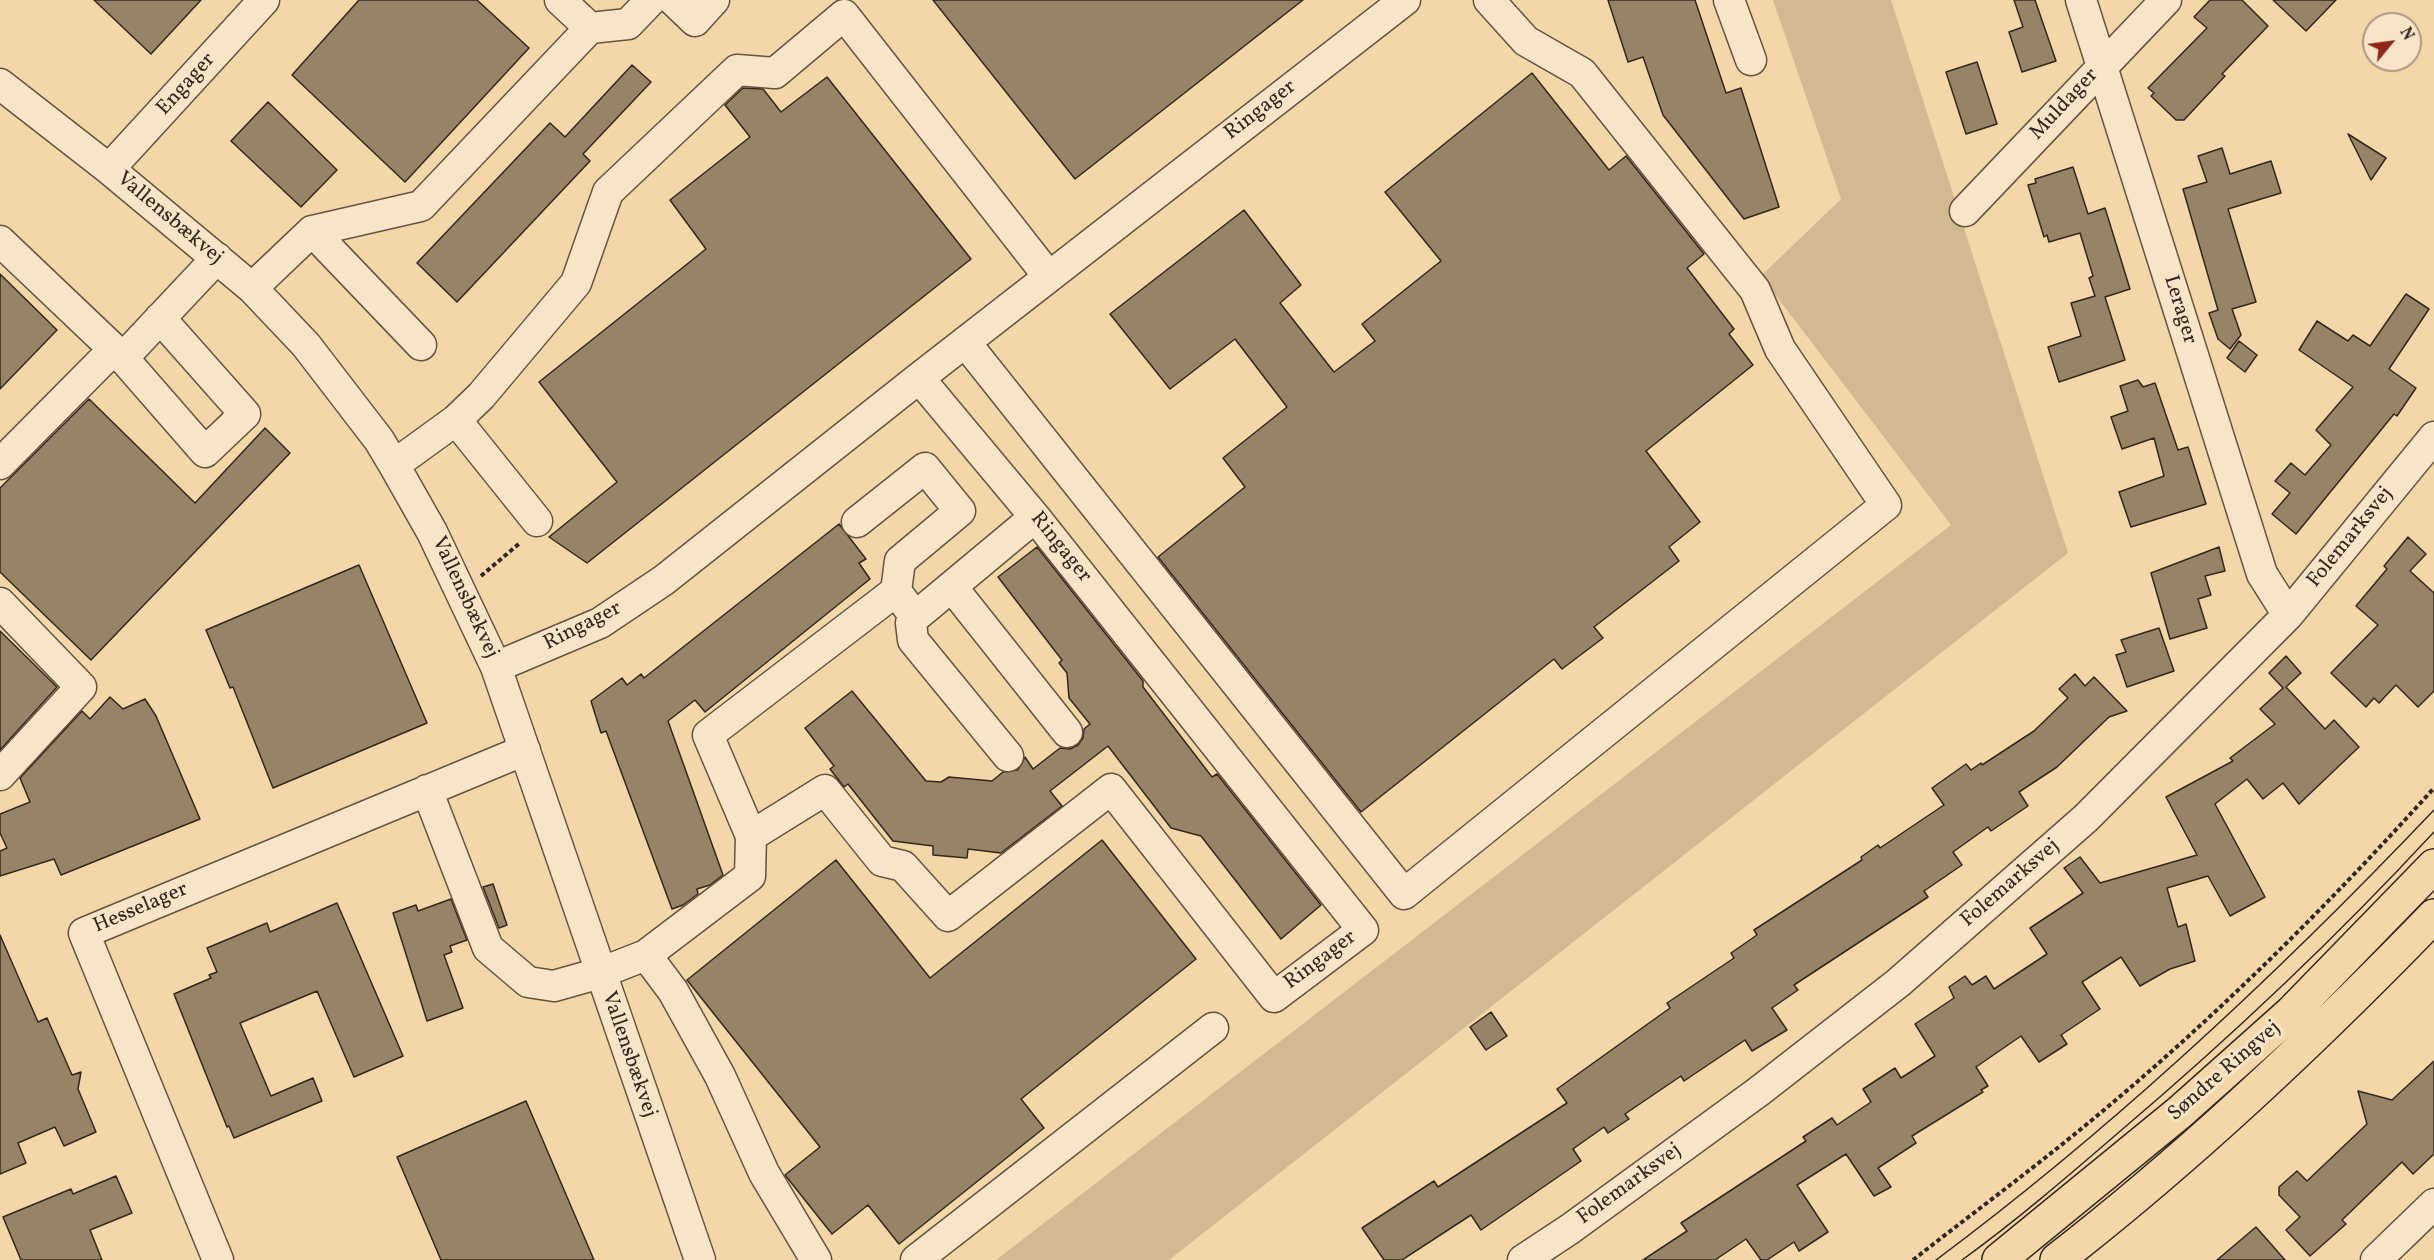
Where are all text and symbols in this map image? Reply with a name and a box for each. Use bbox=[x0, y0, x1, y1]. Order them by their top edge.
north arrow bbox=[2362, 12, 2422, 72]
text: N bbox=[2394, 24, 2418, 45]
street label: Engager bbox=[152, 48, 222, 122]
street label: Muldager bbox=[2025, 64, 2105, 146]
street label: Ringager bbox=[1220, 75, 1302, 147]
street label: Vallensbækvej bbox=[111, 167, 227, 271]
street label: Lerager bbox=[2157, 273, 2201, 347]
street label: Folemarksvej bbox=[2303, 482, 2399, 594]
street label: Ringager bbox=[1024, 507, 1096, 589]
street label: Vallensbækvej bbox=[425, 533, 503, 663]
street label: Ringager bbox=[540, 597, 626, 657]
street label: Folemarksvej bbox=[1956, 834, 2066, 934]
street label: Hesselager bbox=[90, 878, 192, 940]
street label: Ringager bbox=[1280, 926, 1362, 996]
street label: Vallensbækvej bbox=[595, 989, 661, 1121]
street label: Søndre Ringvej bbox=[2164, 1016, 2286, 1128]
street label: Folemarksvej bbox=[1573, 1139, 1687, 1231]

